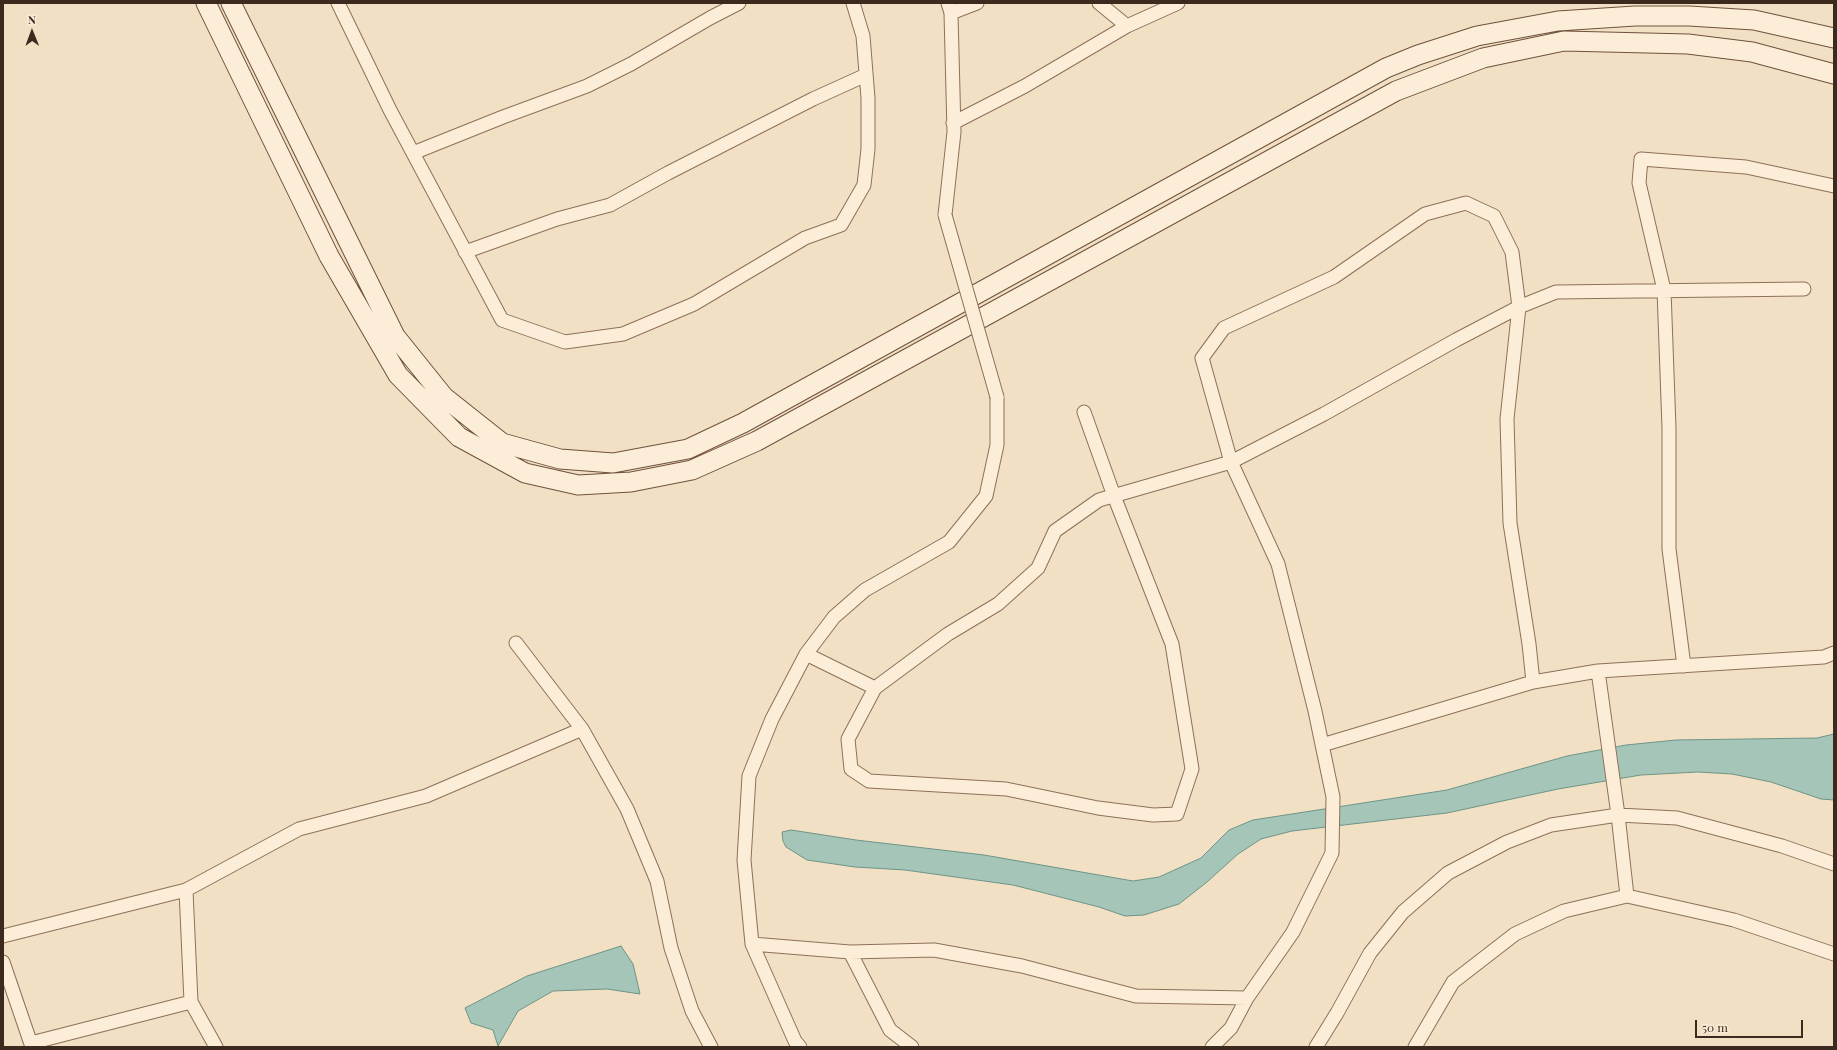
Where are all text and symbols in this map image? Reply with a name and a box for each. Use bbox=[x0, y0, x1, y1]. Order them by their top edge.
north arrow bbox=[12, 12, 52, 52]
text: N bbox=[28, 12, 36, 27]
scale bar bbox=[1697, 1012, 1805, 1038]
text: 50 m bbox=[1702, 1019, 1728, 1035]

